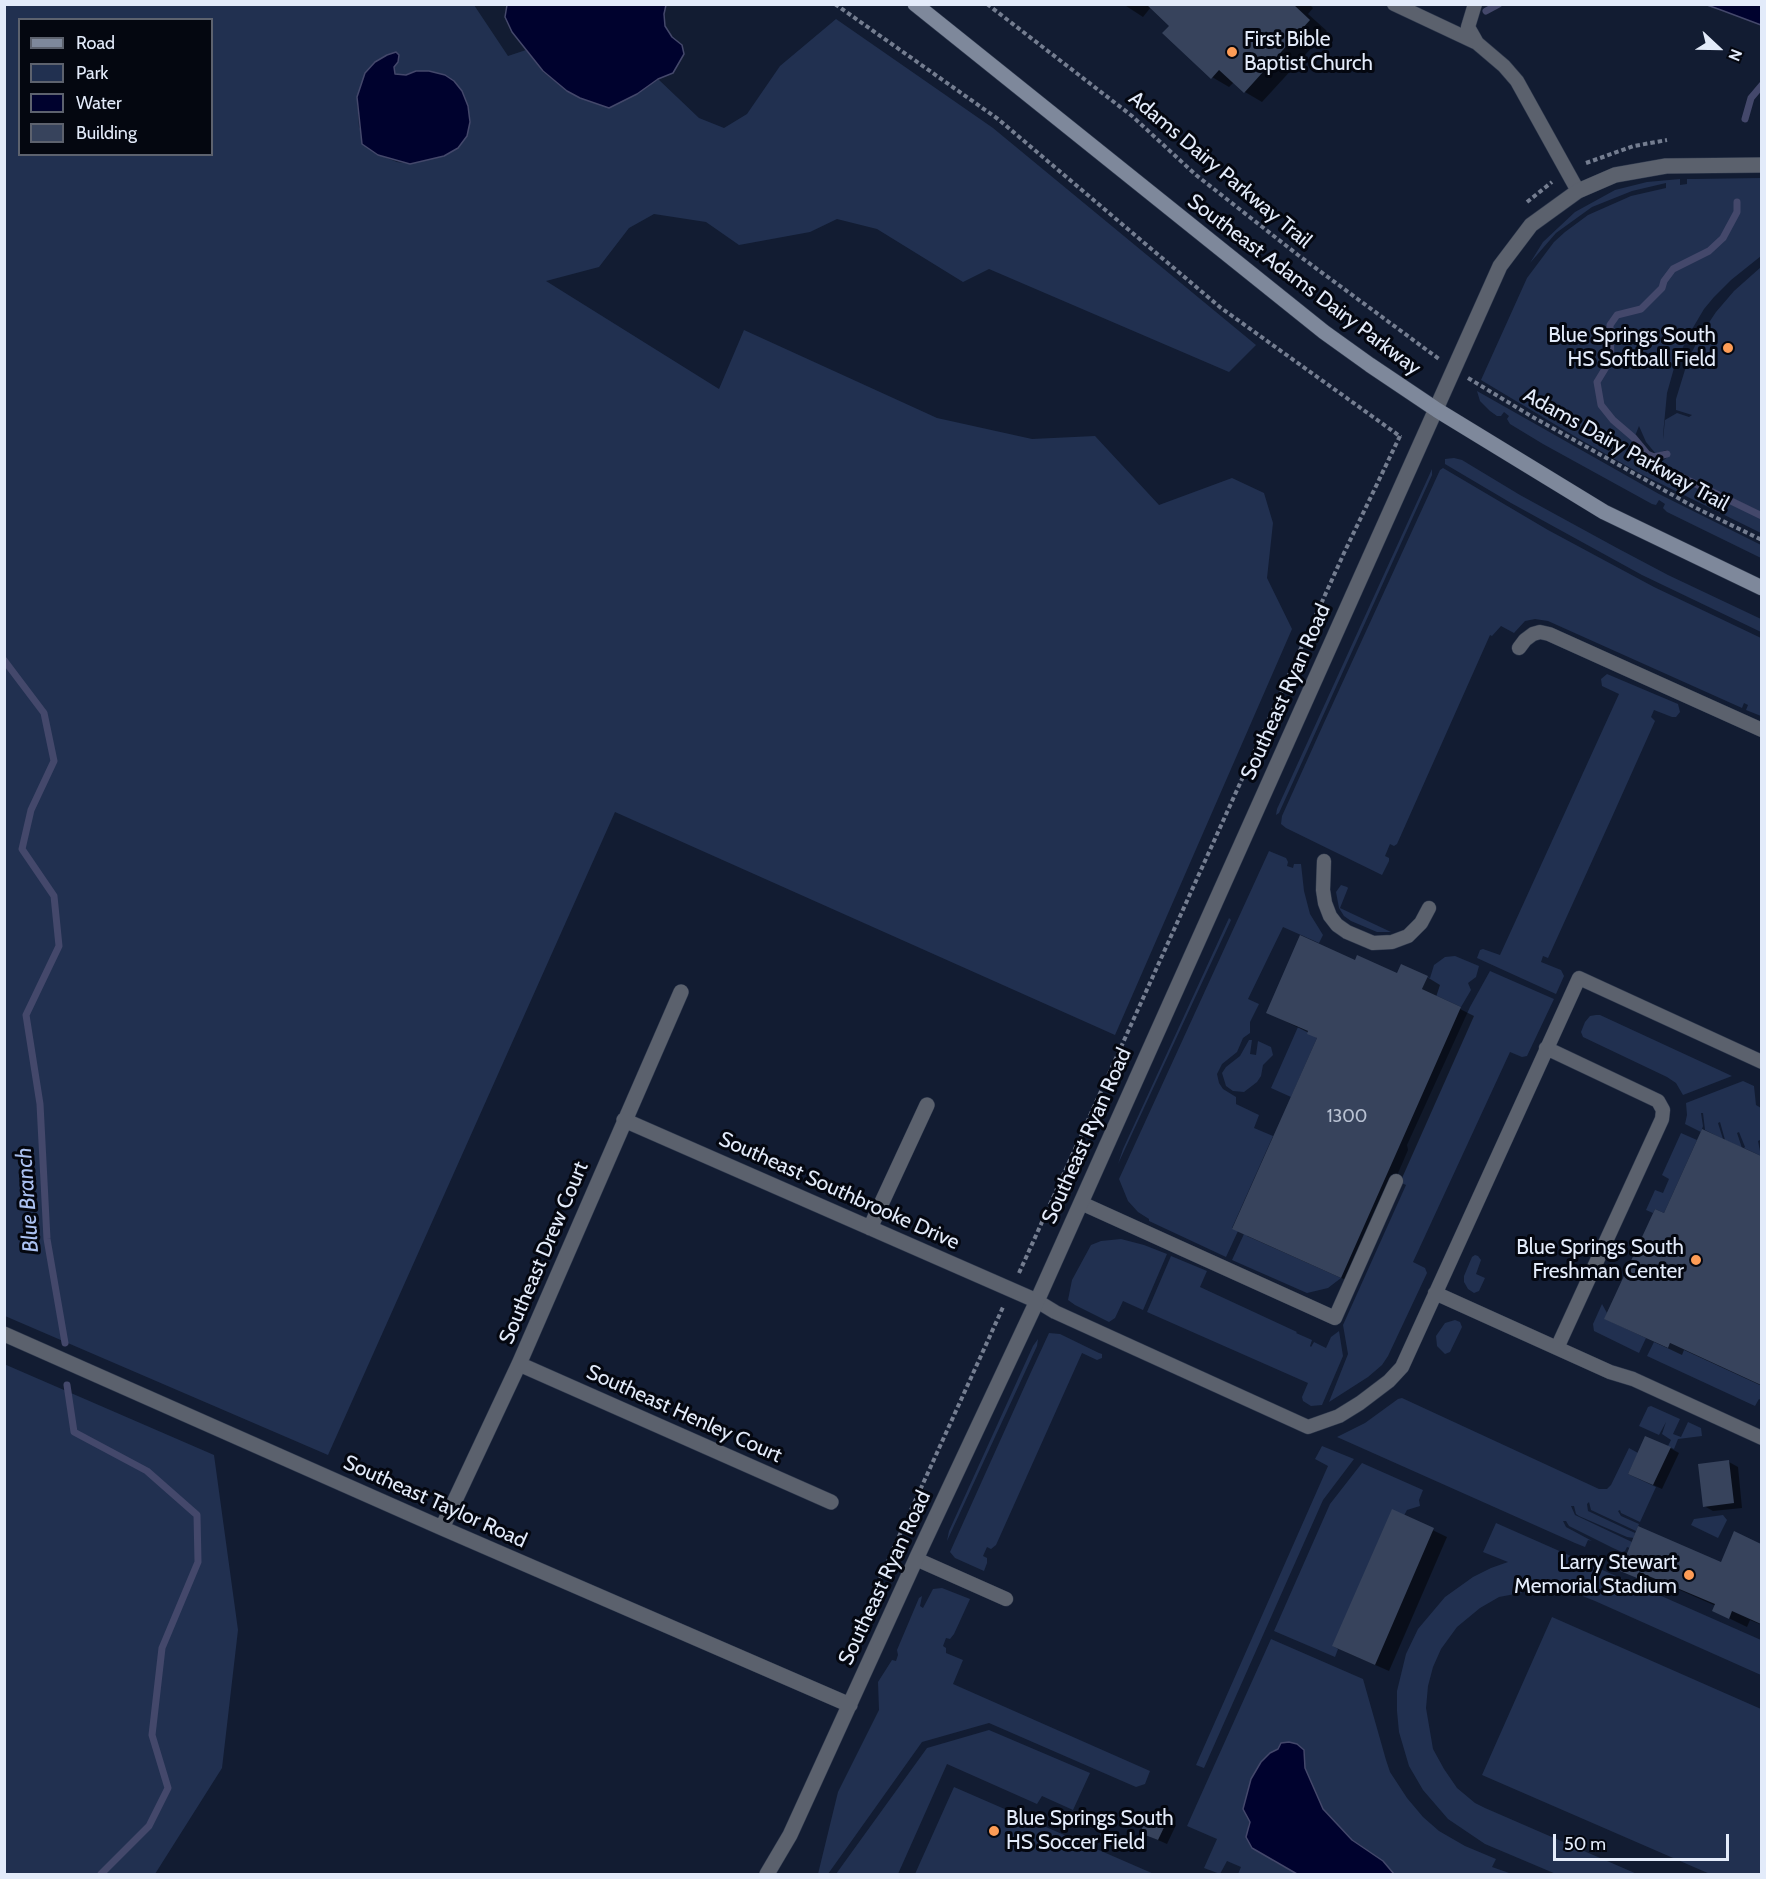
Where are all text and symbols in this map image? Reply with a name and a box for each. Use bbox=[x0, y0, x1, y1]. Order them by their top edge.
legend bbox=[18, 18, 213, 156]
north arrow bbox=[1688, 18, 1748, 78]
place label: First Bible Baptist Church bbox=[1244, 27, 1373, 77]
text: Road bbox=[76, 32, 115, 54]
marker: First Bible Baptist Church bbox=[1225, 45, 1239, 59]
text: N bbox=[1724, 46, 1746, 64]
text: Park bbox=[76, 62, 108, 84]
street label: Adams Dairy Parkway Trail bbox=[1123, 86, 1317, 254]
text: Water bbox=[76, 92, 122, 114]
text: Building bbox=[76, 122, 137, 144]
street label: Southeast Adams Dairy Parkway bbox=[1182, 189, 1426, 381]
place label: Blue Springs South HS Softball Field bbox=[1548, 323, 1716, 373]
marker: Blue Springs South HS Softball Field bbox=[1721, 341, 1735, 355]
street label: Adams Dairy Parkway Trail bbox=[1519, 383, 1733, 517]
street label: Southeast Ryan Road bbox=[1236, 600, 1336, 784]
street label: Southeast Ryan Road bbox=[1037, 1044, 1137, 1228]
house number: 1300 bbox=[1327, 1106, 1367, 1128]
street label: Southeast Southbrooke Drive bbox=[715, 1127, 963, 1255]
water label: Blue Branch bbox=[11, 1147, 45, 1253]
street label: Southeast Drew Court bbox=[494, 1158, 594, 1348]
place label: Blue Springs South Freshman Center bbox=[1516, 1235, 1684, 1285]
marker: Blue Springs South Freshman Center bbox=[1689, 1253, 1703, 1267]
street label: Southeast Henley Court bbox=[582, 1360, 786, 1468]
street label: Southeast Taylor Road bbox=[339, 1450, 531, 1554]
street label: Southeast Ryan Road bbox=[834, 1487, 936, 1669]
place label: Larry Stewart Memorial Stadium bbox=[1514, 1550, 1677, 1600]
marker: Larry Stewart Memorial Stadium bbox=[1682, 1568, 1696, 1582]
place label: Blue Springs South HS Soccer Field bbox=[1006, 1806, 1174, 1856]
scale bar bbox=[1556, 1822, 1732, 1860]
marker: Blue Springs South HS Soccer Field bbox=[987, 1824, 1001, 1838]
text: 50 m bbox=[1564, 1833, 1606, 1855]

